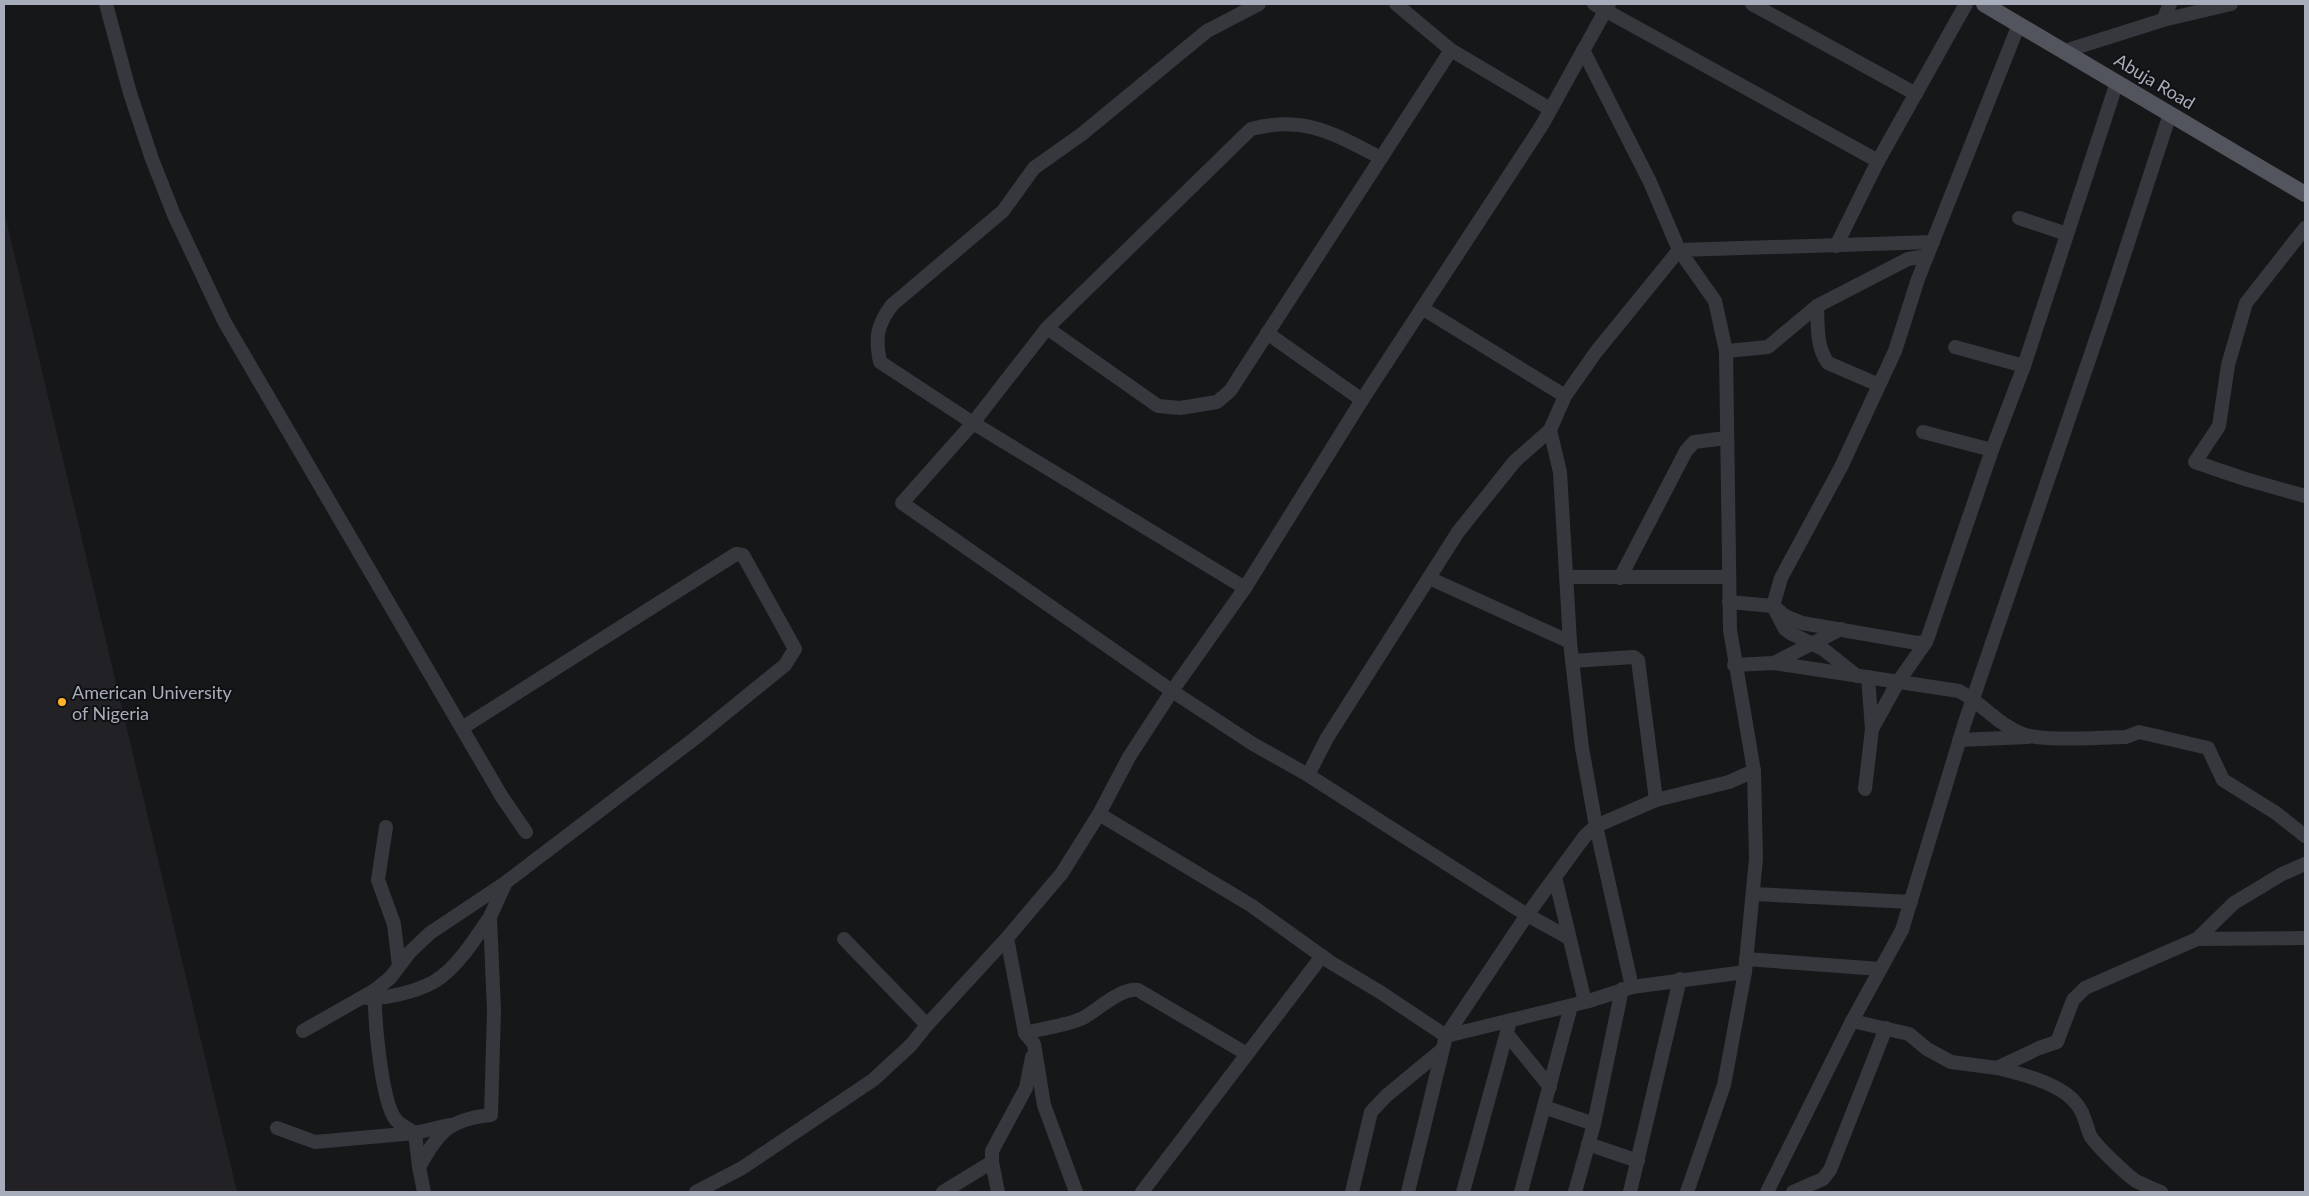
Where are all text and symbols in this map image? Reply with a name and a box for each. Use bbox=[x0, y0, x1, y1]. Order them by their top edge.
street label: Abuja Road bbox=[2111, 48, 2199, 114]
place label: American University of Nigeria bbox=[72, 681, 232, 724]
marker: American University of Nigeria bbox=[56, 696, 68, 708]

